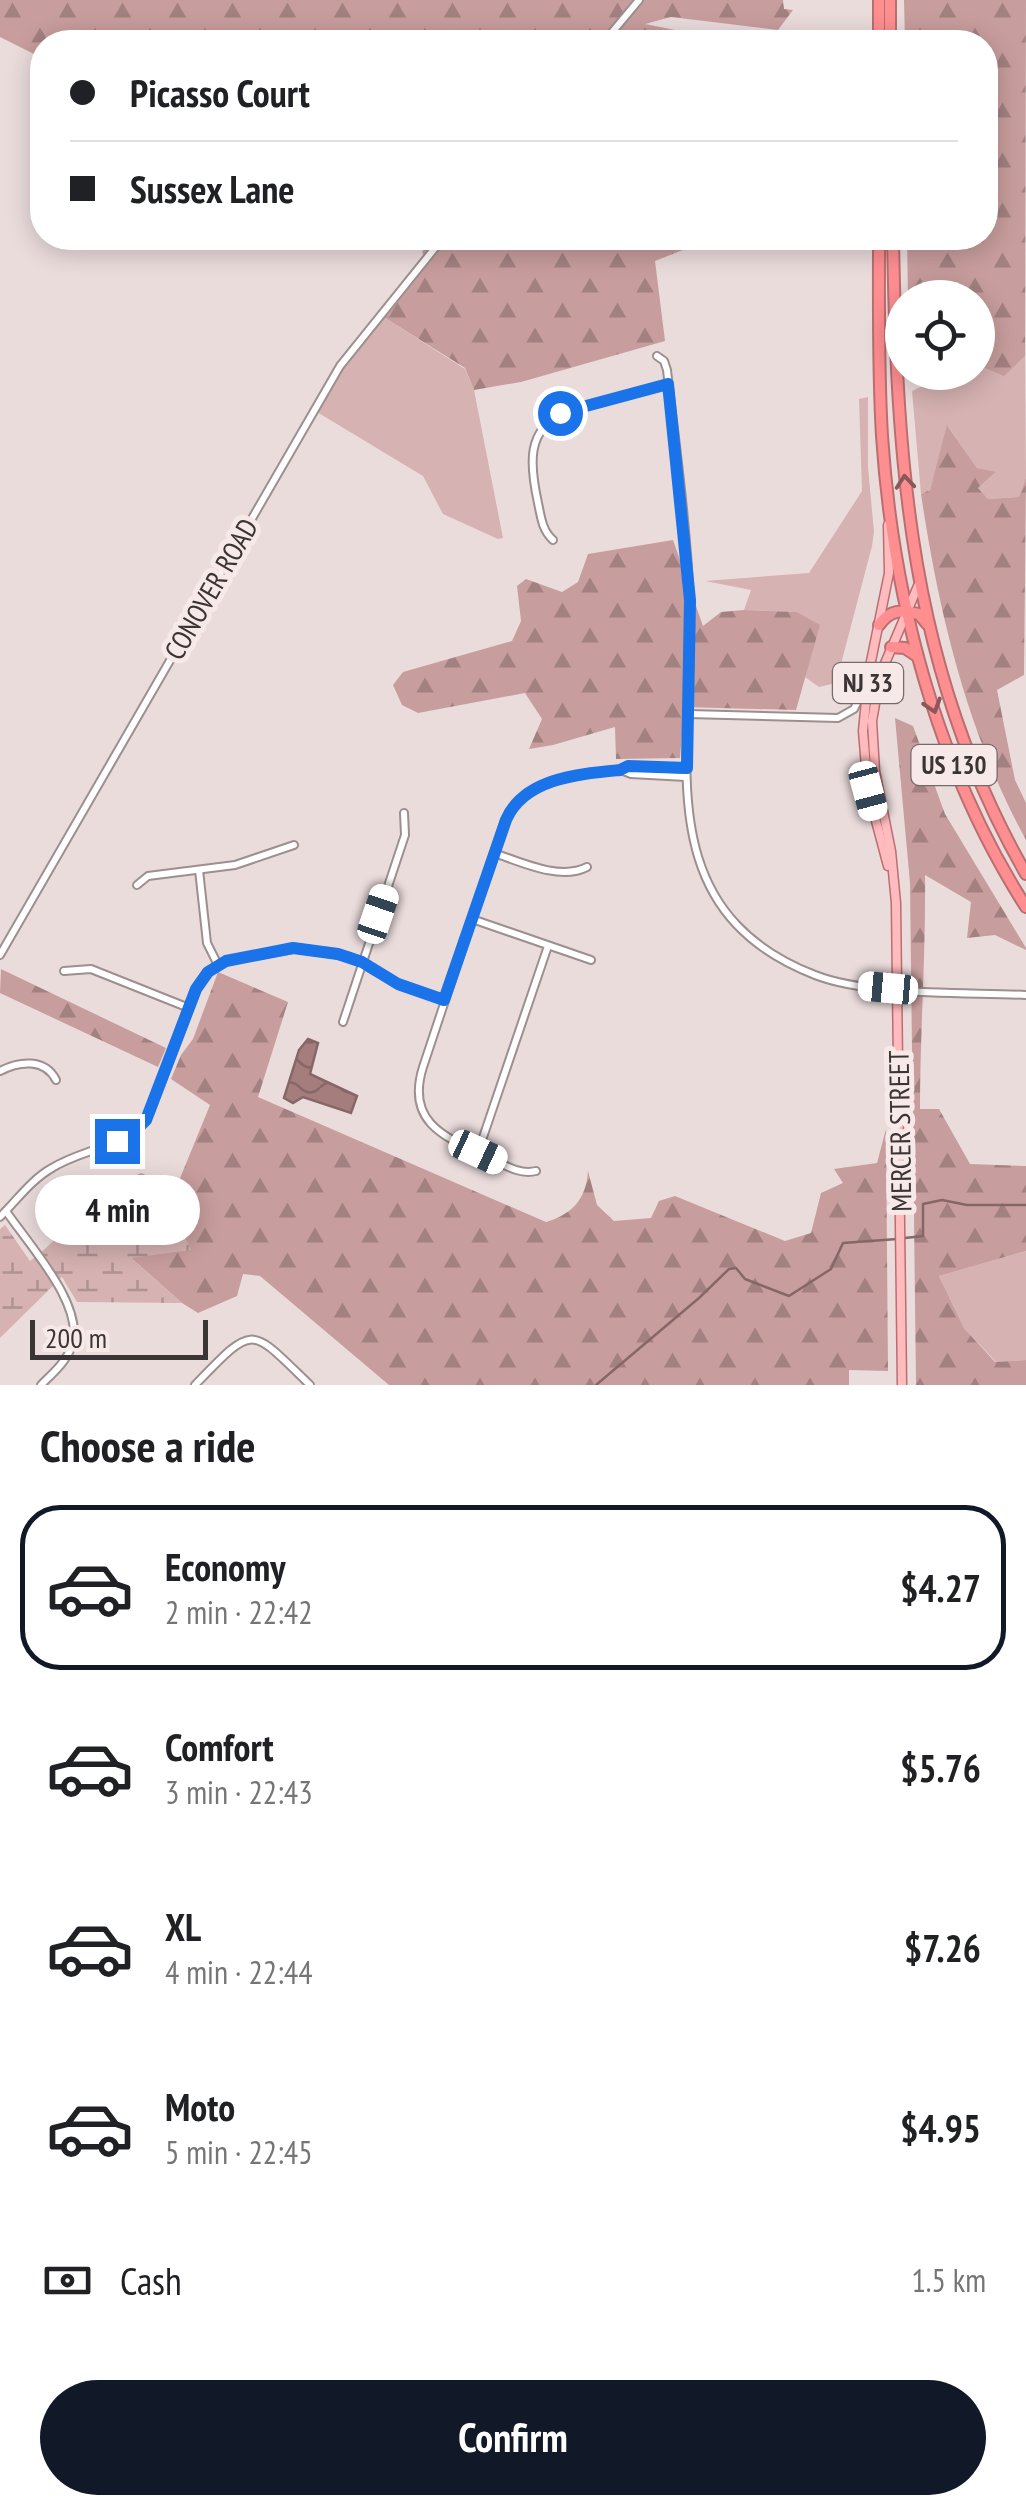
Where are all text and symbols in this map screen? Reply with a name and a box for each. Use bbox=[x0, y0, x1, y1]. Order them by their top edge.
text: Picasso Court bbox=[130, 68, 310, 117]
text: Sussex Lane bbox=[130, 164, 295, 213]
map controls bbox=[885, 280, 995, 390]
button: locate bbox=[885, 280, 995, 390]
route start bbox=[538, 391, 583, 436]
one-way arrow bbox=[894, 474, 916, 490]
street label: CONOVER ROAD bbox=[155, 511, 266, 666]
road number: NJ 33 bbox=[833, 663, 903, 703]
one-way arrow bbox=[921, 697, 942, 714]
road number: US 130 bbox=[912, 745, 996, 785]
car bbox=[846, 758, 890, 824]
car bbox=[354, 881, 402, 947]
car bbox=[857, 970, 919, 1006]
street label: MERCER STREET bbox=[880, 1050, 919, 1212]
route end bbox=[95, 1119, 140, 1164]
car bbox=[444, 1126, 512, 1178]
callout: 4 min bbox=[34, 1176, 200, 1246]
text: 4 min bbox=[85, 1189, 150, 1231]
scale bar bbox=[30, 1315, 208, 1360]
text: 200 m bbox=[45, 1319, 107, 1356]
text: Choose a ride bbox=[40, 1416, 255, 1474]
text: Economy bbox=[165, 1542, 285, 1591]
icon: car bbox=[45, 1543, 135, 1633]
text: $4.27 bbox=[900, 1563, 981, 1612]
text: 2 min · 22:42 bbox=[165, 1591, 313, 1633]
text: Comfort bbox=[165, 1722, 274, 1771]
icon: car bbox=[45, 1723, 135, 1813]
text: $5.76 bbox=[900, 1743, 981, 1792]
text: 3 min · 22:43 bbox=[165, 1771, 313, 1813]
text: XL bbox=[165, 1902, 201, 1951]
icon: car bbox=[45, 1903, 135, 1993]
text: $7.26 bbox=[904, 1923, 981, 1972]
text: 4 min · 22:44 bbox=[165, 1951, 313, 1993]
text: Moto bbox=[165, 2082, 235, 2131]
icon: car bbox=[45, 2083, 135, 2173]
text: $4.95 bbox=[900, 2103, 981, 2152]
text: 5 min · 22:45 bbox=[165, 2131, 313, 2173]
icon: cash bbox=[40, 2253, 95, 2308]
text: Cash bbox=[120, 2256, 182, 2305]
text: 1.5 km bbox=[911, 2259, 986, 2301]
button: Confirm bbox=[40, 2380, 986, 2495]

